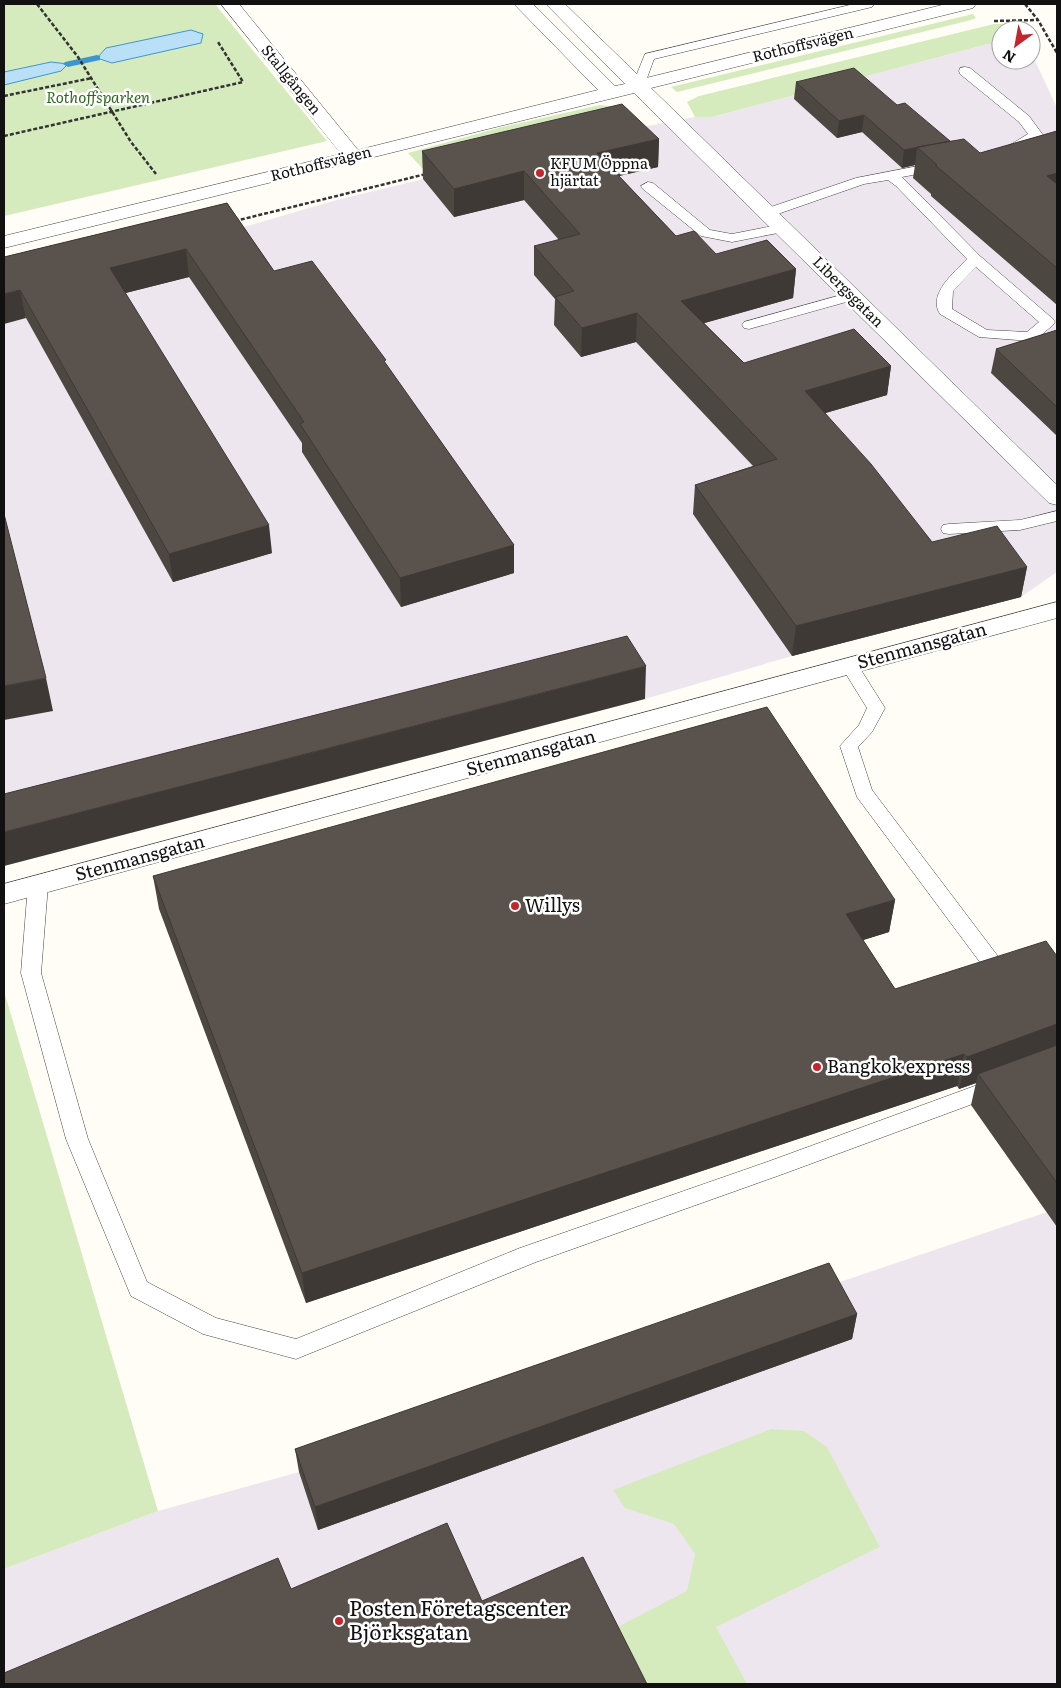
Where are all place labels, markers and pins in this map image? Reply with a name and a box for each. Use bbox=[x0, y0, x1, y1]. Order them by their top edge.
place label: KFUM Öppna hjärtat bbox=[550, 151, 649, 191]
marker: KFUM Öppna hjärtat bbox=[534, 167, 546, 179]
place label: Willys bbox=[525, 891, 580, 918]
marker: Willys bbox=[509, 900, 521, 912]
place label: Bangkok express bbox=[827, 1052, 970, 1079]
marker: Bangkok express bbox=[811, 1061, 823, 1073]
place label: Posten Företagscenter Björksgatan bbox=[349, 1591, 568, 1646]
marker: Posten Företagscenter Björksgatan bbox=[333, 1615, 345, 1627]

